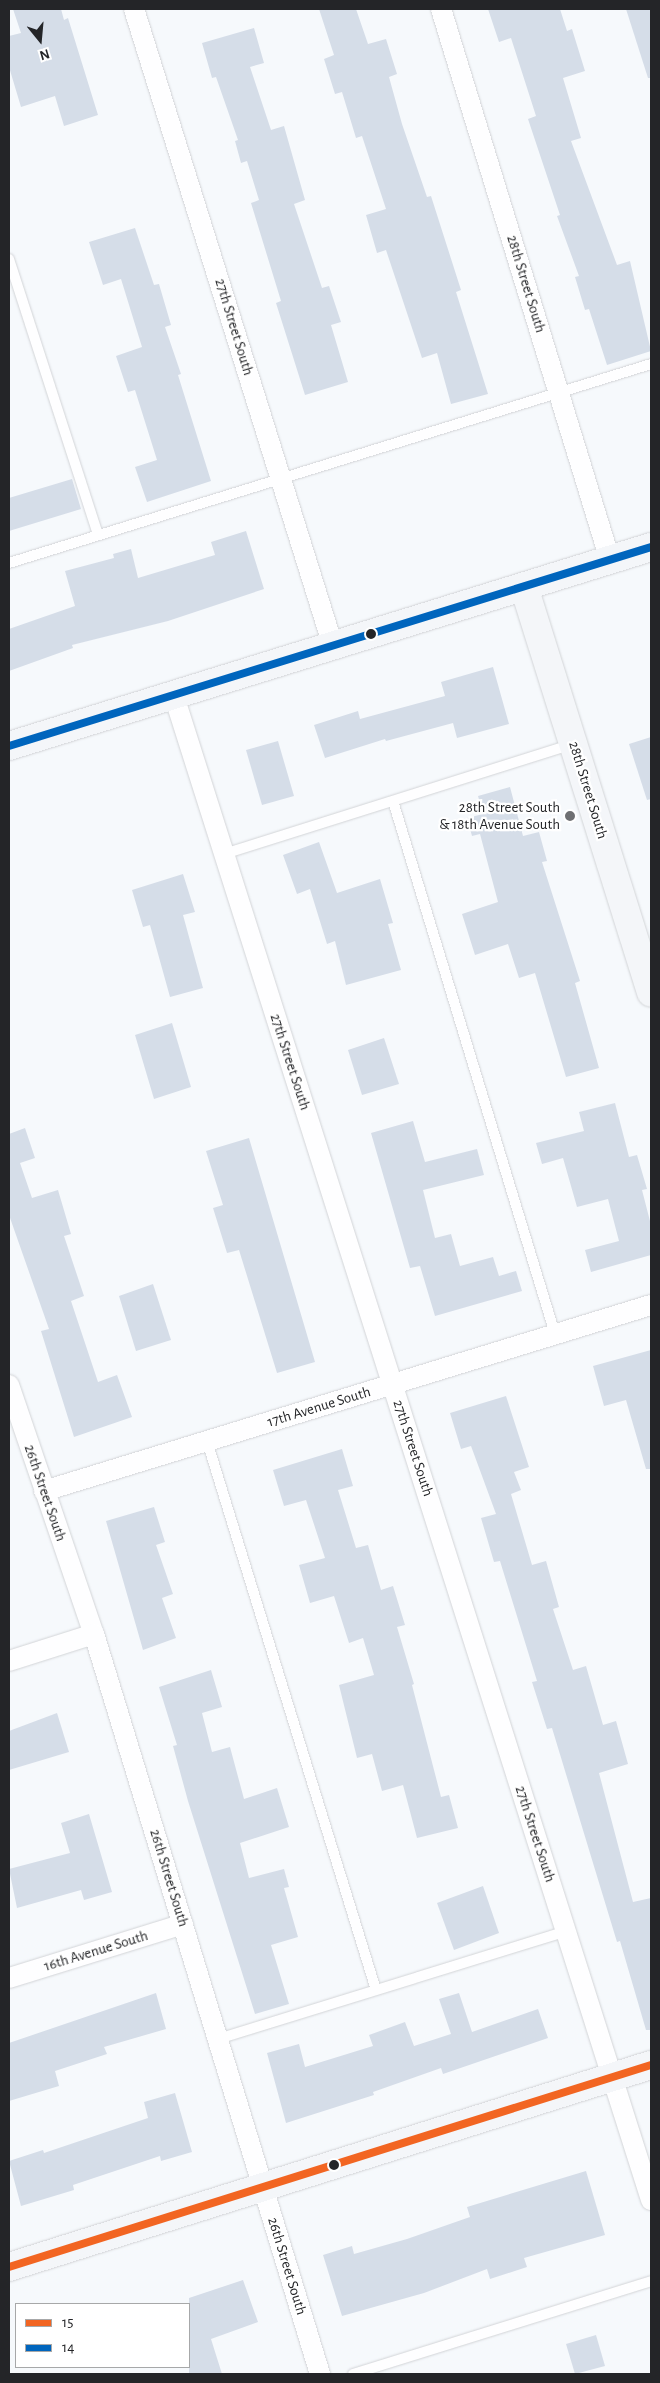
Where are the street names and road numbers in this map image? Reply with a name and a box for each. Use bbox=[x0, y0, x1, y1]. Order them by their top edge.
street label: 28th Street South bbox=[503, 233, 549, 335]
street label: 27th Street South bbox=[211, 276, 257, 378]
street label: 28th Street South bbox=[565, 739, 611, 841]
street label: 27th Street South bbox=[266, 1012, 314, 1112]
street label: 17th Avenue South bbox=[265, 1383, 373, 1431]
street label: 27th Street South bbox=[389, 1398, 437, 1498]
street label: 26th Street South bbox=[20, 1442, 70, 1544]
street label: 27th Street South bbox=[511, 1784, 559, 1884]
street label: 26th Street South bbox=[146, 1827, 192, 1929]
street label: 16th Avenue South bbox=[42, 1927, 150, 1975]
street label: 26th Street South bbox=[264, 2215, 310, 2317]

